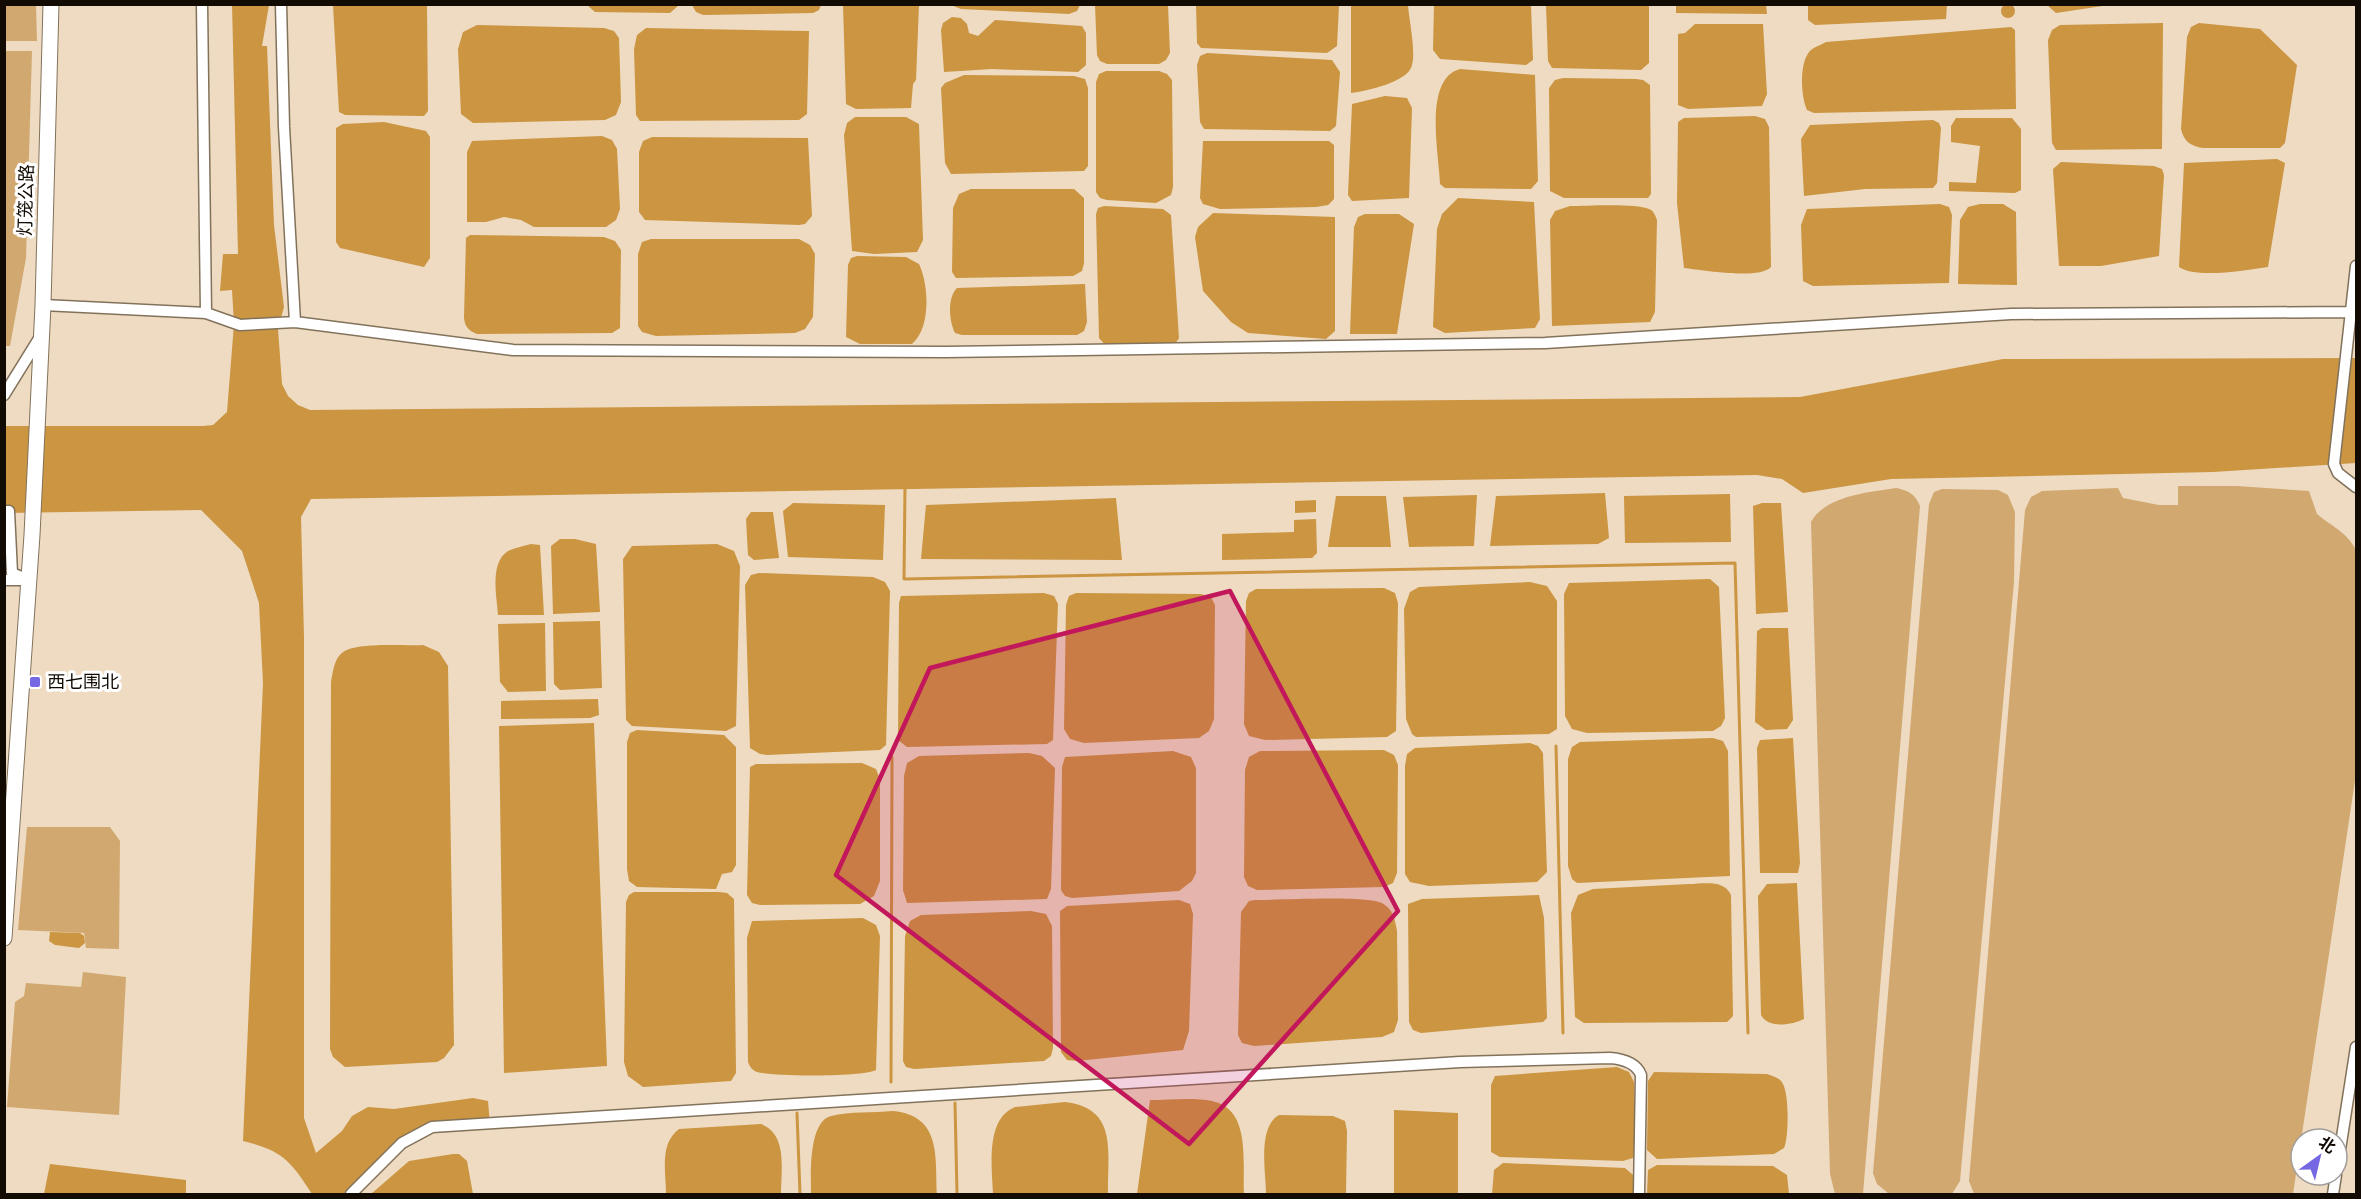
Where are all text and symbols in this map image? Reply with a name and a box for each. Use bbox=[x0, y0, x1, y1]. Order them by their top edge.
street label: 灯笼公路 bbox=[13, 164, 38, 236]
place label: 西七围北 bbox=[47, 670, 119, 693]
marker: 西七围北 bbox=[28, 675, 42, 689]
north arrow bbox=[2289, 1127, 2349, 1187]
text: 北 bbox=[2315, 1132, 2340, 1157]

